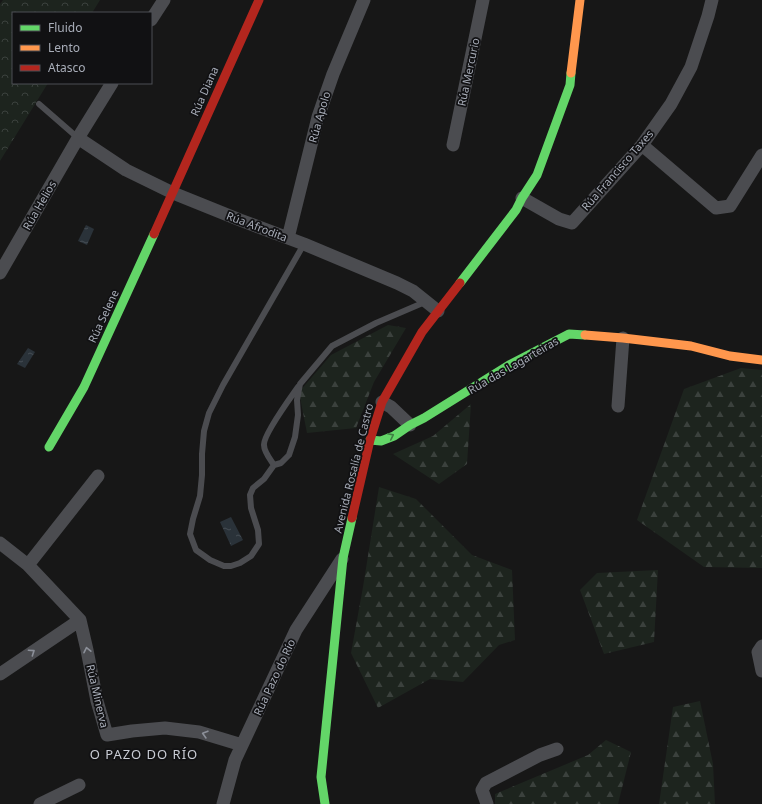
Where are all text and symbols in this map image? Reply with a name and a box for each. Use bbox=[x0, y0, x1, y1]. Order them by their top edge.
legend bbox=[12, 12, 152, 84]
text: Fluido bbox=[48, 19, 82, 36]
street label: Rúa Mercurio bbox=[453, 36, 483, 107]
text: Lento bbox=[48, 39, 80, 56]
text: Atasco bbox=[48, 59, 86, 76]
street label: Rúa Diana bbox=[186, 64, 222, 118]
street label: Rúa Apolo bbox=[305, 89, 334, 144]
street label: Rúa Francisco Taxes bbox=[578, 126, 656, 214]
street label: Rúa Helios bbox=[19, 178, 59, 232]
street label: Rúa Afrodita bbox=[224, 207, 290, 245]
street label: Rúa Selene bbox=[84, 287, 122, 345]
street label: Rúa das Lagarteiras bbox=[465, 333, 561, 397]
street label: Avenida Rosalía de Castro bbox=[330, 401, 376, 534]
one-way arrow bbox=[387, 433, 394, 441]
street label: Rúa Pazo do Río bbox=[250, 636, 298, 718]
one-way arrow bbox=[84, 647, 92, 653]
one-way arrow bbox=[28, 650, 35, 657]
street label: Rúa Minerva bbox=[83, 663, 113, 729]
one-way arrow bbox=[201, 730, 208, 739]
district label: O PAZO DO RÍO bbox=[90, 745, 198, 763]

